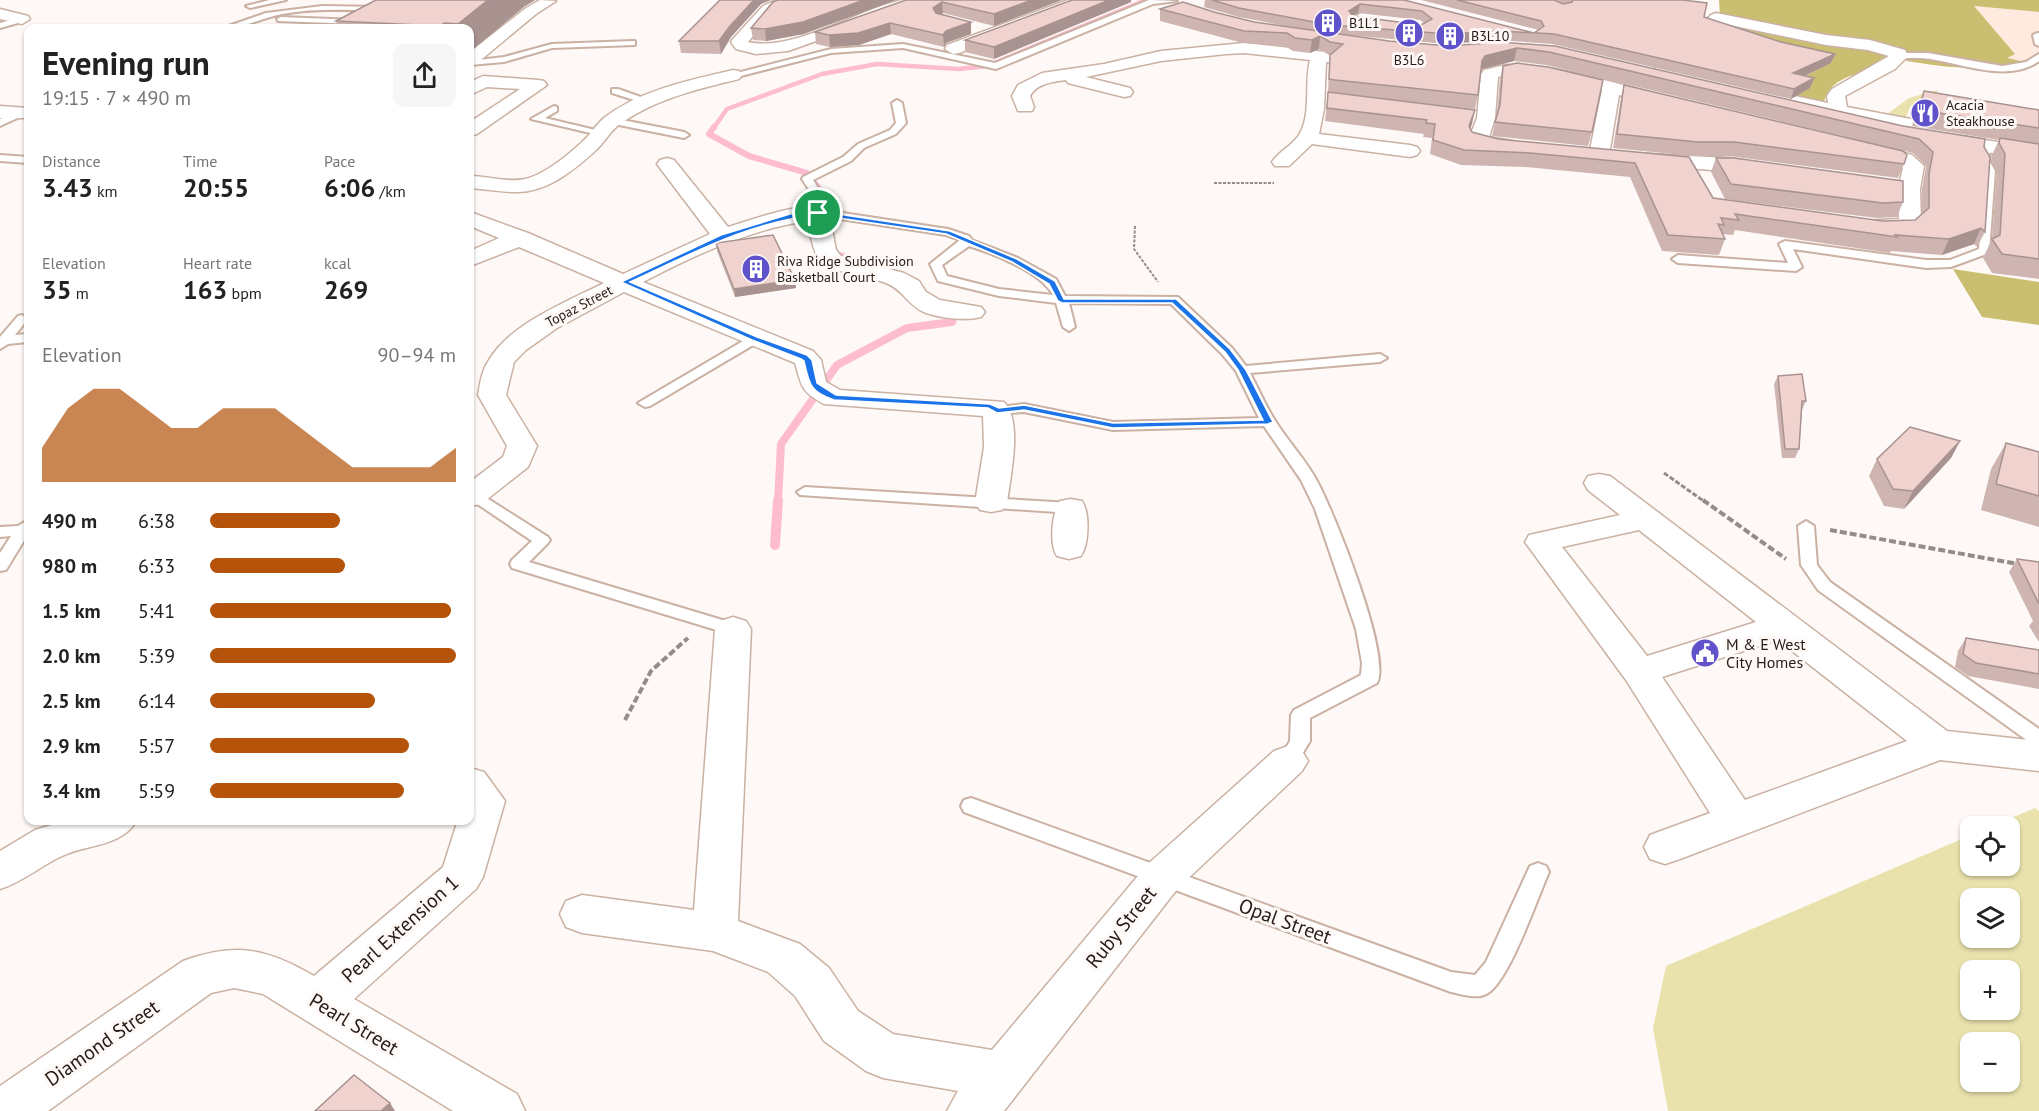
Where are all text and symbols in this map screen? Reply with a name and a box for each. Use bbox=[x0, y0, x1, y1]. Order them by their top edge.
building icon: B1L1 bbox=[1312, 7, 1344, 39]
place label: B1L1 bbox=[1349, 14, 1380, 32]
building icon: B3L6 bbox=[1393, 17, 1425, 49]
building icon: B3L10 bbox=[1434, 20, 1466, 52]
place label: B3L10 bbox=[1471, 27, 1510, 45]
text: Evening run bbox=[42, 41, 210, 84]
button: share bbox=[393, 44, 456, 107]
place label: B3L6 bbox=[1394, 51, 1424, 69]
text: 19:15 · 7 × 490 m bbox=[42, 85, 191, 111]
place label: Acacia Steakhouse bbox=[1946, 96, 2015, 130]
restaurant icon: Acacia Steakhouse bbox=[1909, 97, 1941, 129]
text: Distance bbox=[42, 151, 101, 171]
text: Time bbox=[183, 151, 217, 171]
text: Pace bbox=[324, 151, 355, 171]
text: 3.43 bbox=[42, 171, 93, 204]
text: 20:55 bbox=[183, 171, 249, 204]
text: 6:06 bbox=[324, 171, 375, 204]
text: km bbox=[93, 181, 118, 201]
text: /km bbox=[375, 181, 406, 201]
pin bbox=[792, 187, 843, 238]
icon: arrive bbox=[801, 196, 834, 229]
place label: Riva Ridge Subdivision Basketball Court bbox=[777, 252, 914, 286]
text: Elevation bbox=[42, 253, 106, 273]
text: Heart rate bbox=[183, 253, 252, 273]
text: kcal bbox=[324, 253, 351, 273]
building icon: Riva Ridge Subdivision Basketball Court bbox=[740, 253, 772, 285]
text: 35 bbox=[42, 273, 71, 306]
text: 163 bbox=[183, 273, 227, 306]
text: 269 bbox=[324, 273, 368, 306]
street label: Topaz Street bbox=[542, 281, 616, 331]
text: m bbox=[71, 283, 89, 303]
text: bpm bbox=[227, 283, 262, 303]
text: Elevation bbox=[42, 342, 122, 368]
text: 90–94 m bbox=[378, 342, 456, 368]
text: 490 m bbox=[42, 508, 97, 534]
text: 6:38 bbox=[138, 508, 175, 534]
text: 980 m bbox=[42, 553, 97, 579]
text: 6:33 bbox=[138, 553, 175, 579]
text: 1.5 km bbox=[42, 598, 101, 624]
text: 5:41 bbox=[138, 598, 175, 624]
place label: M & E West City Homes bbox=[1726, 634, 1806, 672]
public building icon: M & E West City Homes bbox=[1689, 637, 1721, 669]
text: 2.0 km bbox=[42, 643, 101, 669]
text: 5:39 bbox=[138, 643, 175, 669]
text: 2.5 km bbox=[42, 688, 101, 714]
text: 6:14 bbox=[138, 688, 175, 714]
text: 2.9 km bbox=[42, 733, 101, 759]
text: 5:57 bbox=[138, 733, 175, 759]
text: 3.4 km bbox=[42, 778, 101, 804]
text: 5:59 bbox=[138, 778, 175, 804]
map controls bbox=[1960, 816, 2020, 1092]
button: locate bbox=[1960, 816, 2020, 876]
street label: Pearl Extension 1 bbox=[336, 870, 464, 988]
street label: Ruby Street bbox=[1080, 881, 1162, 973]
button: layers bbox=[1960, 888, 2020, 948]
street label: Opal Street bbox=[1235, 892, 1335, 950]
button: + bbox=[1960, 960, 2020, 1020]
street label: Pearl Street bbox=[305, 987, 404, 1061]
street label: Diamond Street bbox=[40, 994, 164, 1092]
button: − bbox=[1960, 1032, 2020, 1092]

